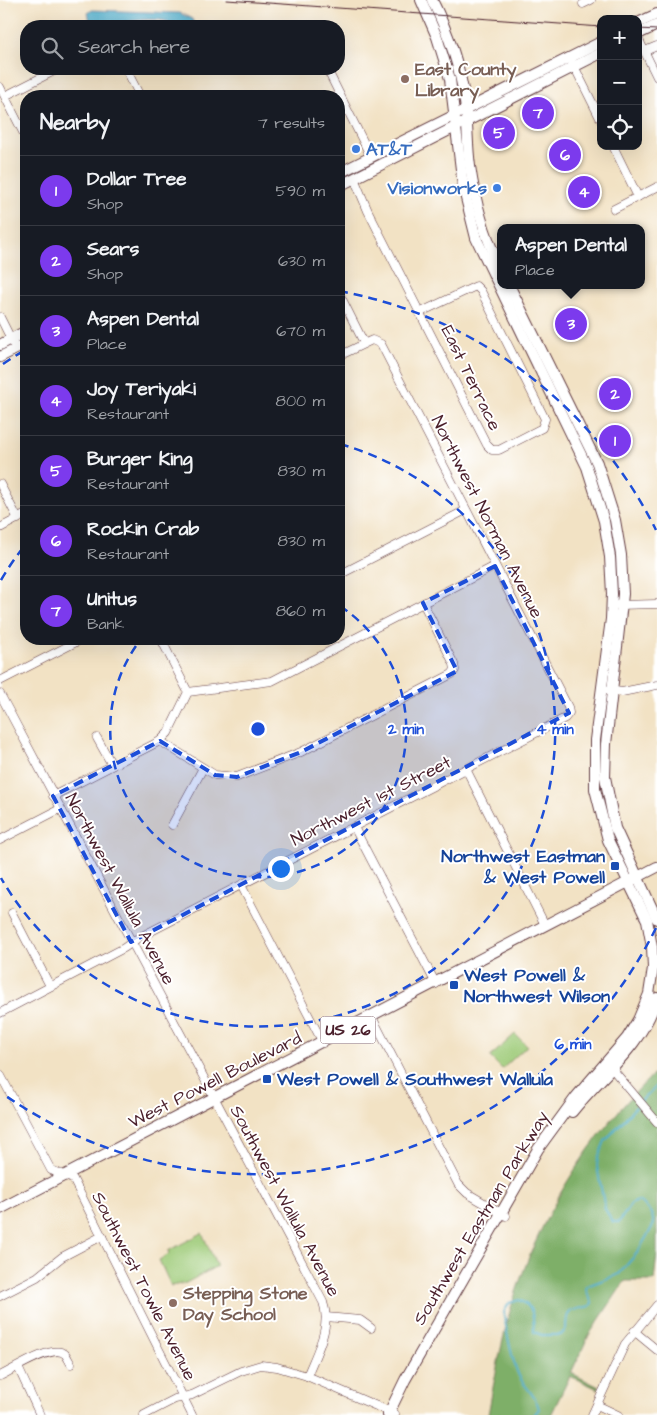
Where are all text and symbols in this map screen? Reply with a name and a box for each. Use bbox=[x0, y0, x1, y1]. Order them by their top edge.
map controls bbox=[597, 15, 642, 150]
button: + bbox=[597, 15, 642, 60]
search box bbox=[20, 20, 345, 75]
icon: search bbox=[38, 34, 66, 62]
text: Search here bbox=[78, 34, 190, 61]
place label: East County Library bbox=[415, 57, 517, 104]
button: − bbox=[597, 60, 642, 105]
marker: East County Library bbox=[399, 73, 411, 85]
pin: 7 bbox=[522, 94, 554, 132]
button: locate bbox=[597, 105, 642, 150]
text: Nearby bbox=[40, 108, 110, 137]
text: 7 results bbox=[258, 112, 325, 134]
pin: 5 bbox=[483, 114, 515, 152]
pin: 6 bbox=[549, 136, 581, 174]
place label: AT&T bbox=[366, 137, 413, 162]
marker: AT&T bbox=[350, 143, 362, 155]
text: Dollar Tree bbox=[87, 166, 187, 193]
pin: 4 bbox=[568, 173, 600, 211]
place label: Visionworks bbox=[386, 176, 487, 201]
text: 1 bbox=[55, 180, 57, 202]
text: 590 m bbox=[276, 180, 325, 202]
marker: Visionworks bbox=[491, 182, 503, 194]
text: Shop bbox=[87, 193, 123, 215]
popup bbox=[497, 224, 645, 289]
text: Aspen Dental bbox=[515, 232, 627, 259]
text: Sears bbox=[87, 236, 139, 263]
text: 2 bbox=[51, 250, 61, 272]
text: 630 m bbox=[278, 250, 325, 272]
text: Place bbox=[515, 259, 555, 281]
text: Shop bbox=[87, 263, 123, 285]
pin: 3 bbox=[555, 305, 587, 343]
text: Aspen Dental bbox=[87, 306, 199, 333]
text: 3 bbox=[52, 320, 60, 342]
text: 670 m bbox=[276, 320, 325, 342]
street label: East Terrace bbox=[435, 321, 507, 435]
text: Place bbox=[87, 333, 127, 355]
pin: 2 bbox=[599, 375, 631, 413]
text: Joy Teriyaki bbox=[87, 376, 196, 403]
text: 4 bbox=[51, 390, 61, 412]
text: 800 m bbox=[276, 390, 325, 412]
text: Restaurant bbox=[87, 403, 169, 425]
street label: Northwest Norman Avenue bbox=[425, 411, 549, 623]
pin: 1 bbox=[599, 422, 631, 460]
text: Burger King bbox=[87, 446, 192, 473]
text: 5 bbox=[50, 460, 62, 482]
text: 830 m bbox=[278, 460, 325, 482]
text: Restaurant bbox=[87, 473, 169, 495]
text: Rockin Crab bbox=[87, 516, 199, 543]
text: 6 bbox=[51, 530, 61, 552]
text: 830 m bbox=[278, 530, 325, 552]
text: Restaurant bbox=[87, 543, 169, 565]
text: Unitus bbox=[87, 586, 137, 613]
text: 7 bbox=[51, 600, 61, 622]
text: 860 m bbox=[276, 600, 325, 622]
text: Bank bbox=[87, 613, 124, 635]
text: 2 min bbox=[387, 719, 425, 740]
text: 4 min bbox=[536, 719, 574, 740]
centre of rings bbox=[249, 720, 267, 738]
street label: Northwest 1st Street bbox=[287, 749, 456, 852]
street label: Northwest Wallula Avenue bbox=[59, 789, 181, 990]
place label: Northwest Eastman & West Powell bbox=[441, 844, 605, 890]
your location bbox=[268, 856, 294, 882]
marker: Northwest Eastman & West Powell bbox=[609, 860, 621, 872]
place label: West Powell & Northwest Wilson bbox=[463, 963, 610, 1009]
marker: West Powell & Northwest Wilson bbox=[448, 979, 460, 991]
road number: US 26 bbox=[320, 1016, 376, 1044]
street label: West Powell Boulevard bbox=[124, 1025, 306, 1135]
text: 6 min bbox=[555, 1034, 592, 1055]
place label: West Powell & Southwest Wallula bbox=[276, 1067, 554, 1092]
marker: West Powell & Southwest Wallula bbox=[261, 1073, 273, 1085]
street label: Southwest Wallula Avenue bbox=[224, 1101, 346, 1301]
street label: Southwest Eastman Parkway bbox=[407, 1106, 556, 1330]
street label: Southwest Towle Avenue bbox=[85, 1187, 203, 1385]
place label: Stepping Stone Day School bbox=[182, 1281, 308, 1328]
marker: Stepping Stone Day School bbox=[167, 1297, 179, 1309]

